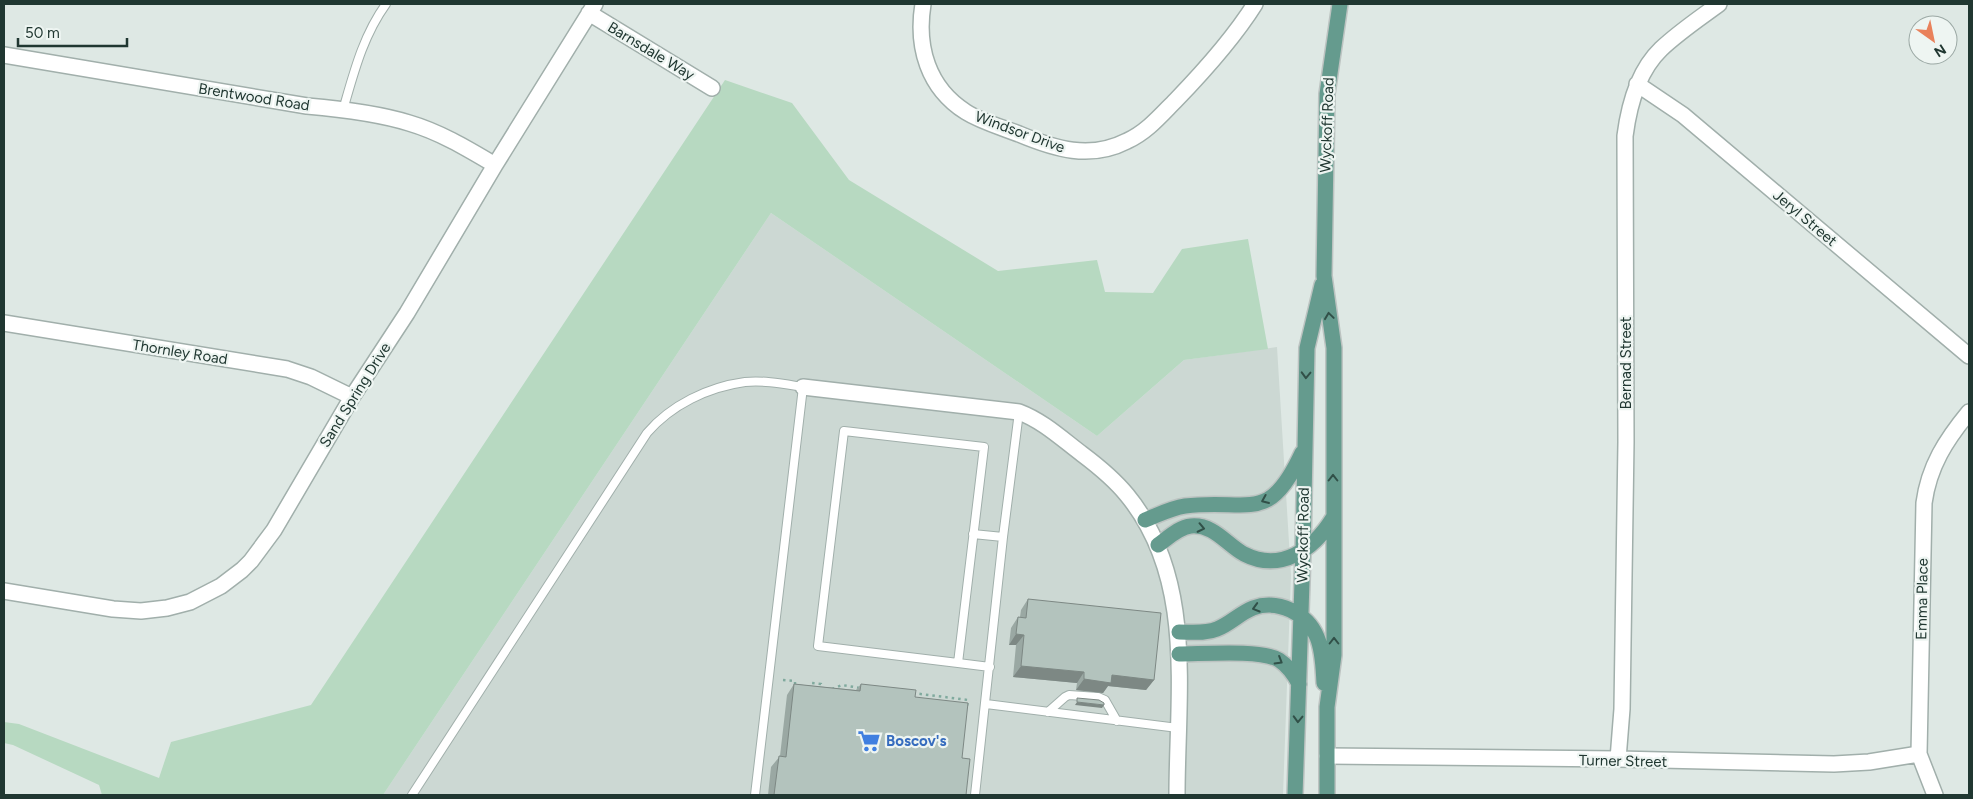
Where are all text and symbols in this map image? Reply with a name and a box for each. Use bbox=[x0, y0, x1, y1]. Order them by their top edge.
scale bar bbox=[18, 15, 126, 47]
north arrow bbox=[1908, 15, 1958, 65]
street label: Barnsdale Way bbox=[604, 18, 698, 84]
text: 50 m bbox=[25, 24, 60, 42]
text: N bbox=[1931, 40, 1949, 61]
street label: Wyckoff Road bbox=[1316, 77, 1338, 173]
street label: Brentwood Road bbox=[197, 79, 311, 115]
street label: Windsor Drive bbox=[973, 107, 1067, 157]
street label: Jeryl Street bbox=[1769, 186, 1841, 250]
one-way arrow bbox=[1325, 312, 1335, 320]
street label: Bernad Street bbox=[1617, 316, 1635, 409]
street label: Thornley Road bbox=[131, 336, 229, 368]
street label: Sand Spring Drive bbox=[316, 339, 394, 451]
one-way arrow bbox=[1301, 372, 1311, 380]
one-way arrow bbox=[1328, 474, 1338, 482]
street label: Wyckoff Road bbox=[1293, 487, 1313, 583]
one-way arrow bbox=[1261, 494, 1270, 505]
one-way arrow bbox=[1196, 522, 1205, 532]
street label: Emma Place bbox=[1912, 558, 1932, 640]
one-way arrow bbox=[1252, 602, 1260, 613]
one-way arrow bbox=[1329, 636, 1339, 644]
one-way arrow bbox=[1273, 655, 1282, 665]
one-way arrow bbox=[1293, 715, 1303, 723]
supermarket icon: Boscov's bbox=[856, 728, 882, 754]
place label: Boscov's bbox=[886, 732, 946, 750]
street label: Turner Street bbox=[1579, 751, 1668, 771]

